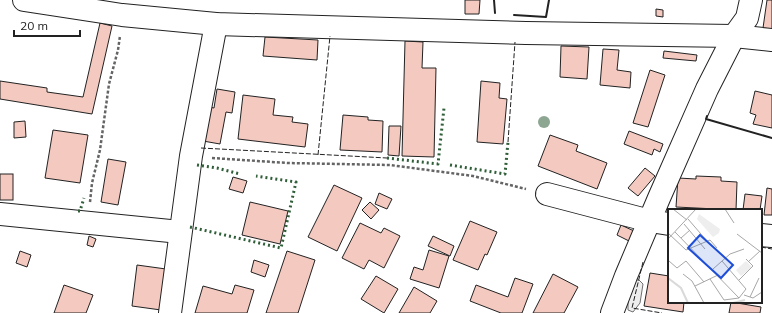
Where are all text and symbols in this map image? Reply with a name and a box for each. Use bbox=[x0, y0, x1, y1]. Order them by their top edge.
scale bar bbox=[14, 12, 80, 38]
text: 20 m bbox=[20, 18, 48, 33]
inset map bbox=[668, 209, 762, 303]

